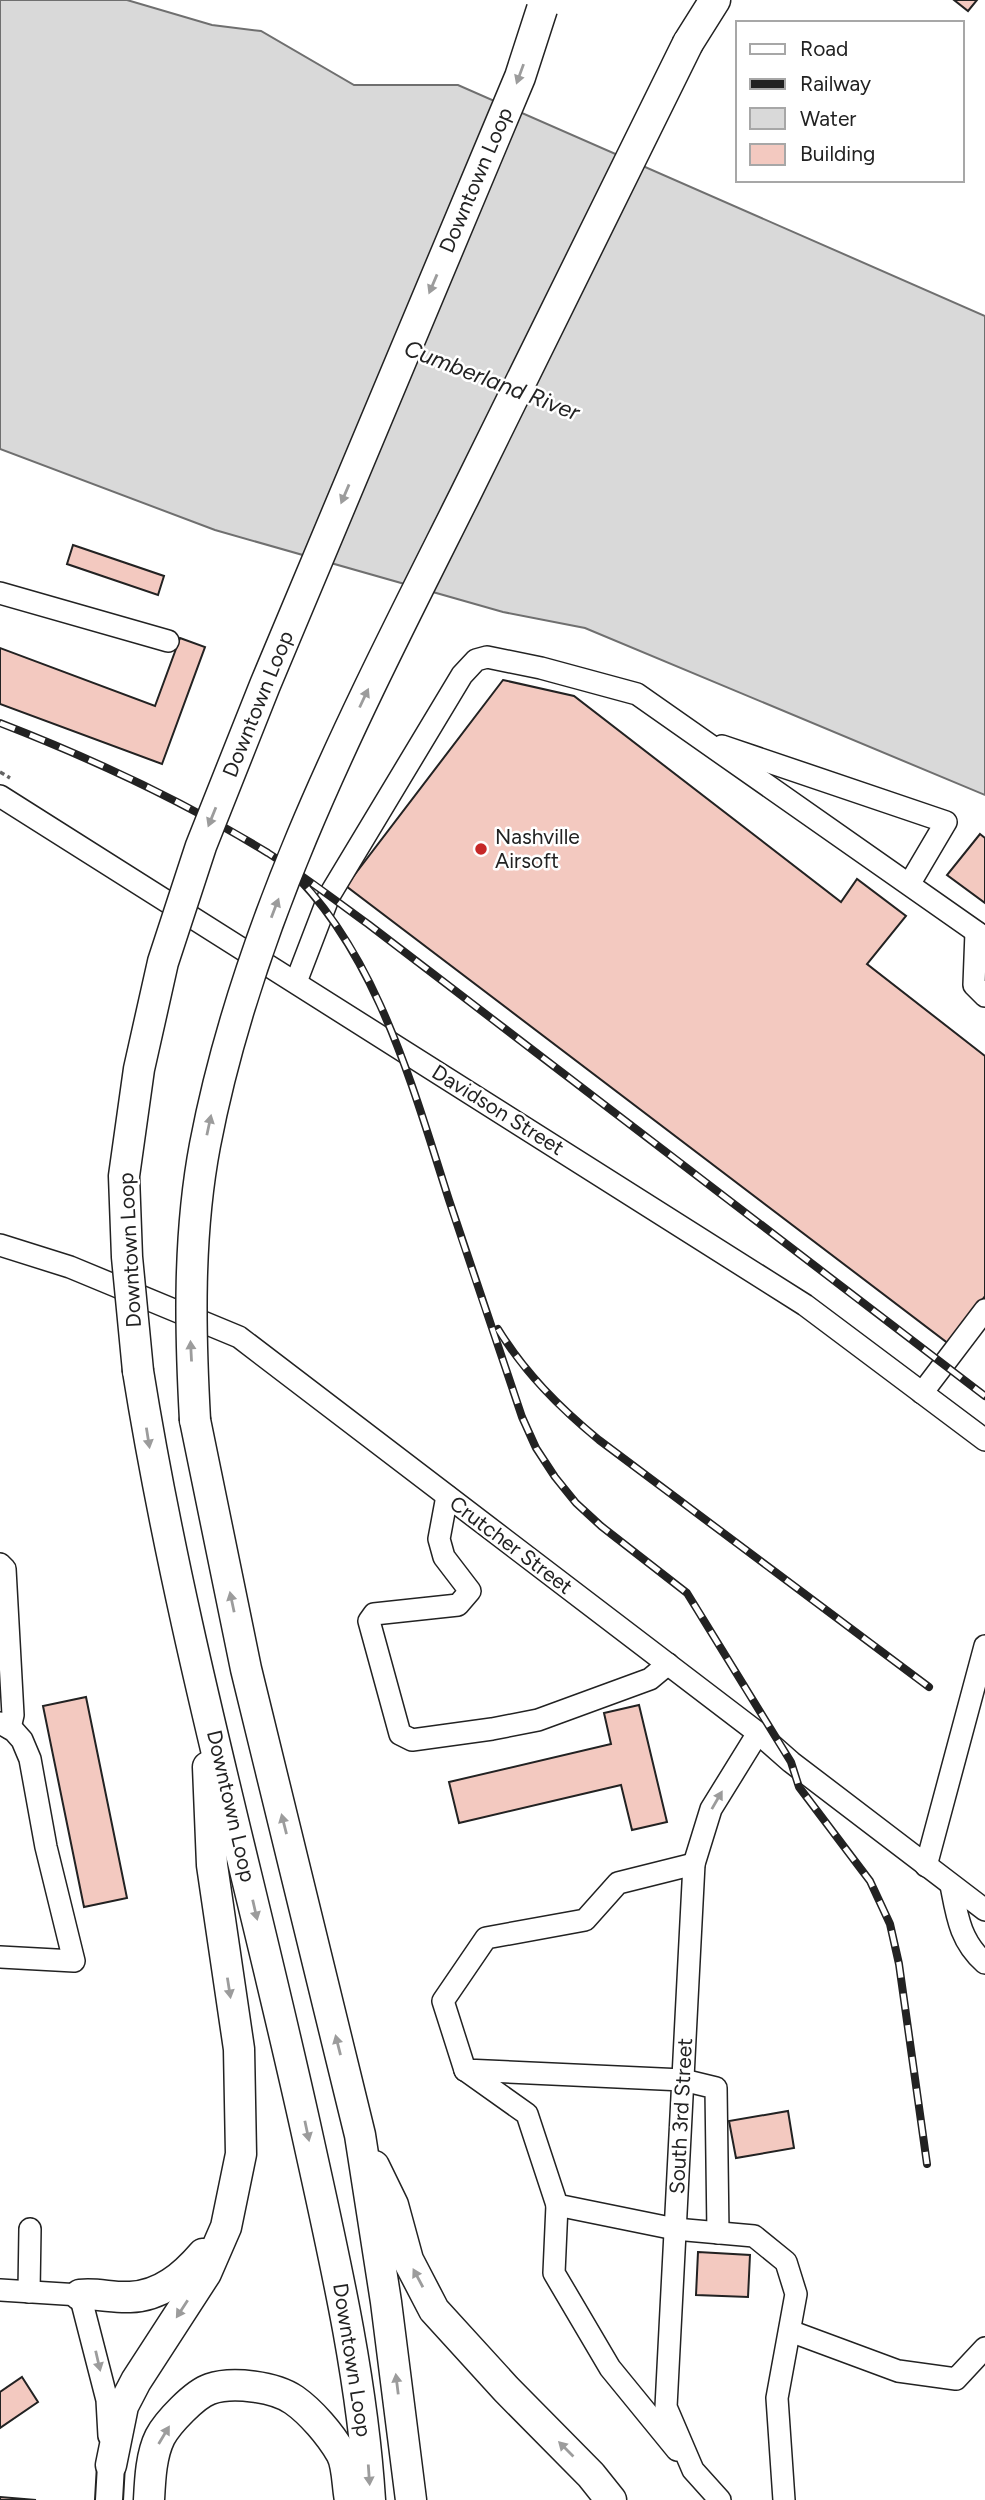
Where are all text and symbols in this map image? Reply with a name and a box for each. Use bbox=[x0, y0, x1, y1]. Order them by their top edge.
legend bbox=[736, 21, 964, 182]
text: Road bbox=[800, 36, 848, 61]
one-way arrow bbox=[515, 63, 526, 84]
text: Railway bbox=[800, 71, 871, 96]
street label: Downtown Loop bbox=[434, 103, 517, 256]
text: Water bbox=[800, 106, 856, 131]
text: Building bbox=[800, 141, 875, 166]
one-way arrow bbox=[427, 274, 439, 294]
water label: Cumberland River bbox=[400, 334, 585, 427]
one-way arrow bbox=[340, 483, 351, 504]
street label: Downtown Loop bbox=[217, 627, 298, 781]
one-way arrow bbox=[358, 688, 369, 709]
one-way arrow bbox=[206, 807, 217, 828]
place label: Nashville Airsoft bbox=[495, 824, 580, 873]
marker: Nashville Airsoft bbox=[473, 841, 489, 857]
one-way arrow bbox=[269, 897, 280, 918]
street label: Davidson Street bbox=[428, 1059, 569, 1160]
one-way arrow bbox=[204, 1114, 215, 1136]
street label: Downtown Loop bbox=[113, 1172, 146, 1328]
one-way arrow bbox=[186, 1340, 197, 1362]
one-way arrow bbox=[143, 1427, 154, 1449]
street label: Crutcher Street bbox=[445, 1490, 578, 1599]
one-way arrow bbox=[227, 1591, 238, 1613]
street label: Downtown Loop bbox=[202, 1727, 261, 1884]
one-way arrow bbox=[711, 1790, 723, 1809]
one-way arrow bbox=[278, 1813, 289, 1835]
one-way arrow bbox=[250, 1899, 261, 1921]
one-way arrow bbox=[224, 1977, 235, 1999]
one-way arrow bbox=[332, 2034, 343, 2056]
street label: South 3rd Street bbox=[664, 2037, 697, 2195]
one-way arrow bbox=[301, 2120, 312, 2142]
one-way arrow bbox=[412, 2268, 423, 2288]
street label: Downtown Loop bbox=[328, 2281, 377, 2439]
one-way arrow bbox=[176, 2299, 189, 2318]
one-way arrow bbox=[92, 2350, 103, 2372]
one-way arrow bbox=[391, 2373, 402, 2395]
one-way arrow bbox=[158, 2425, 170, 2444]
one-way arrow bbox=[557, 2441, 574, 2458]
one-way arrow bbox=[364, 2465, 375, 2487]

